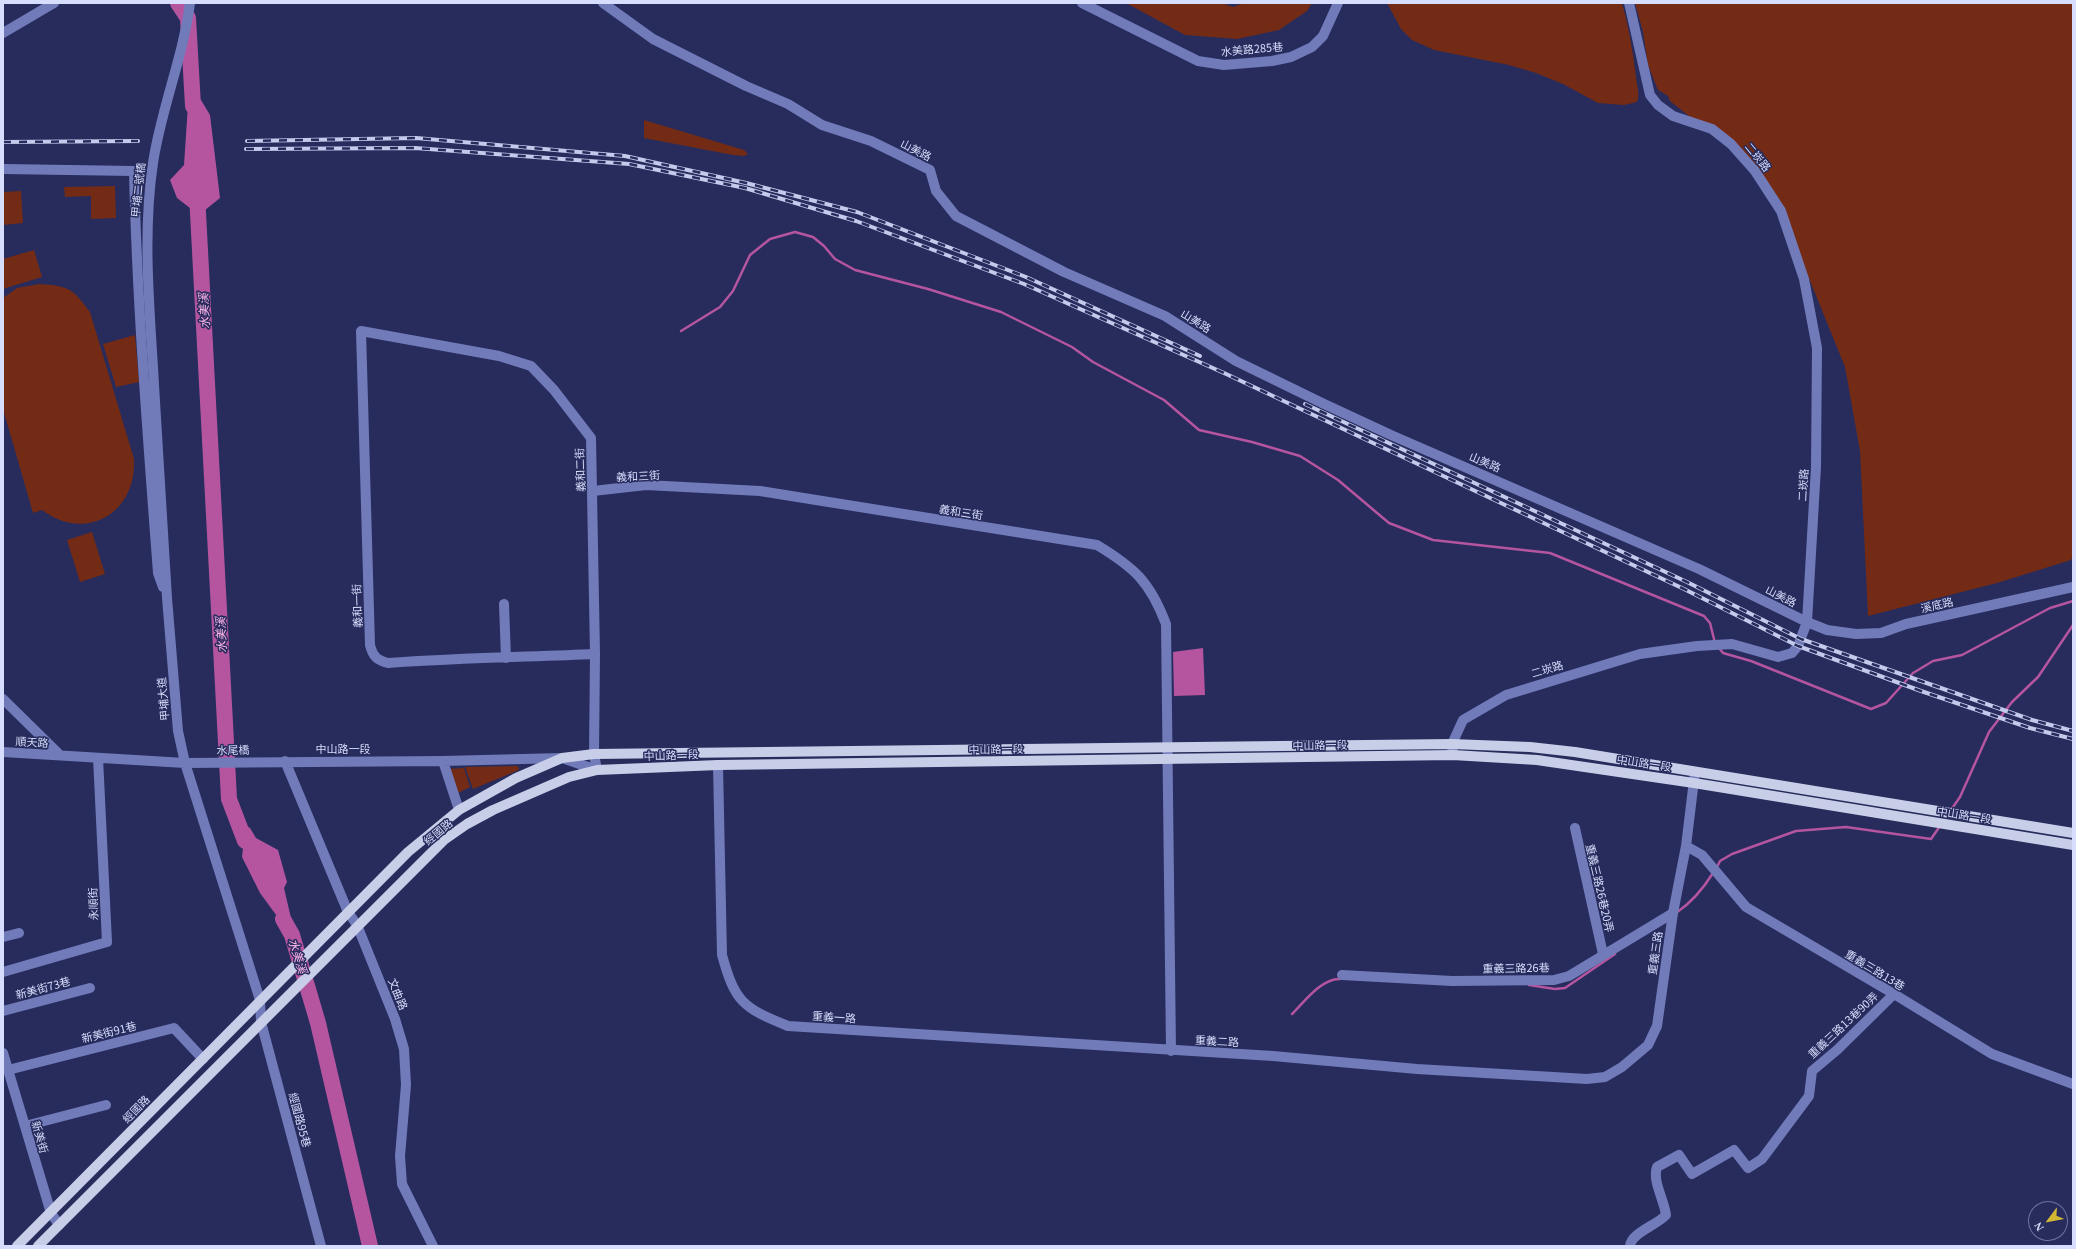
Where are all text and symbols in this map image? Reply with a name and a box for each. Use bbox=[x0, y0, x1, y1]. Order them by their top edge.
street label: 水美路285巷 bbox=[1220, 40, 1284, 58]
street label: 山美路 bbox=[898, 137, 934, 163]
street label: 二崁路 bbox=[1742, 140, 1774, 174]
street label: 甲埔二號橋 bbox=[129, 162, 147, 218]
water label: 水美溪 bbox=[196, 293, 212, 329]
street label: 山美路 bbox=[1179, 307, 1213, 335]
street label: 義和二街 bbox=[573, 448, 587, 492]
street label: 山美路 bbox=[1467, 449, 1503, 475]
street label: 義和三街 bbox=[616, 468, 660, 484]
street label: 二崁路 bbox=[1796, 468, 1810, 502]
street label: 義和三街 bbox=[938, 502, 984, 522]
street label: 山美路 bbox=[1763, 583, 1799, 609]
street label: 義和一街 bbox=[350, 584, 364, 628]
street label: 溪底路 bbox=[1919, 595, 1955, 615]
water label: 水美溪 bbox=[213, 617, 229, 653]
street label: 二崁路 bbox=[1529, 658, 1565, 680]
street label: 甲埔大道 bbox=[155, 677, 171, 721]
street label: 順天路 bbox=[15, 735, 49, 749]
street label: 中山路一段 bbox=[1292, 738, 1348, 752]
street label: 中山路一段 bbox=[316, 742, 370, 756]
street label: 中山路一段 bbox=[968, 742, 1024, 756]
street label: 水尾橋 bbox=[216, 743, 250, 757]
street label: 中山路一段 bbox=[643, 747, 699, 763]
street label: 中山路一段 bbox=[1616, 753, 1672, 773]
street label: 中山路一段 bbox=[1936, 804, 1992, 826]
street label: 經國路 bbox=[421, 816, 455, 848]
street label: 重義三路26巷20弄 bbox=[1583, 842, 1617, 934]
street label: 永順街 bbox=[86, 887, 100, 921]
street label: 重義三路 bbox=[1645, 930, 1665, 976]
water label: 水美溪 bbox=[286, 937, 310, 975]
street label: 重義三路13巷 bbox=[1843, 947, 1907, 993]
street label: 重義三路26巷 bbox=[1482, 961, 1550, 975]
street label: 新美街73巷 bbox=[14, 974, 72, 1002]
street label: 文曲路 bbox=[386, 976, 410, 1012]
street label: 重義三路13巷90弄 bbox=[1805, 989, 1881, 1061]
street label: 重義一路 bbox=[812, 1009, 856, 1025]
street label: 新美街91巷 bbox=[80, 1019, 138, 1045]
street label: 重義二路 bbox=[1195, 1033, 1239, 1049]
street label: 經國路95巷 bbox=[286, 1091, 314, 1149]
street label: 經國路 bbox=[120, 1093, 152, 1125]
street label: 新美街 bbox=[29, 1119, 51, 1155]
north arrow bbox=[2028, 1201, 2068, 1241]
text: N bbox=[2031, 1220, 2046, 1233]

